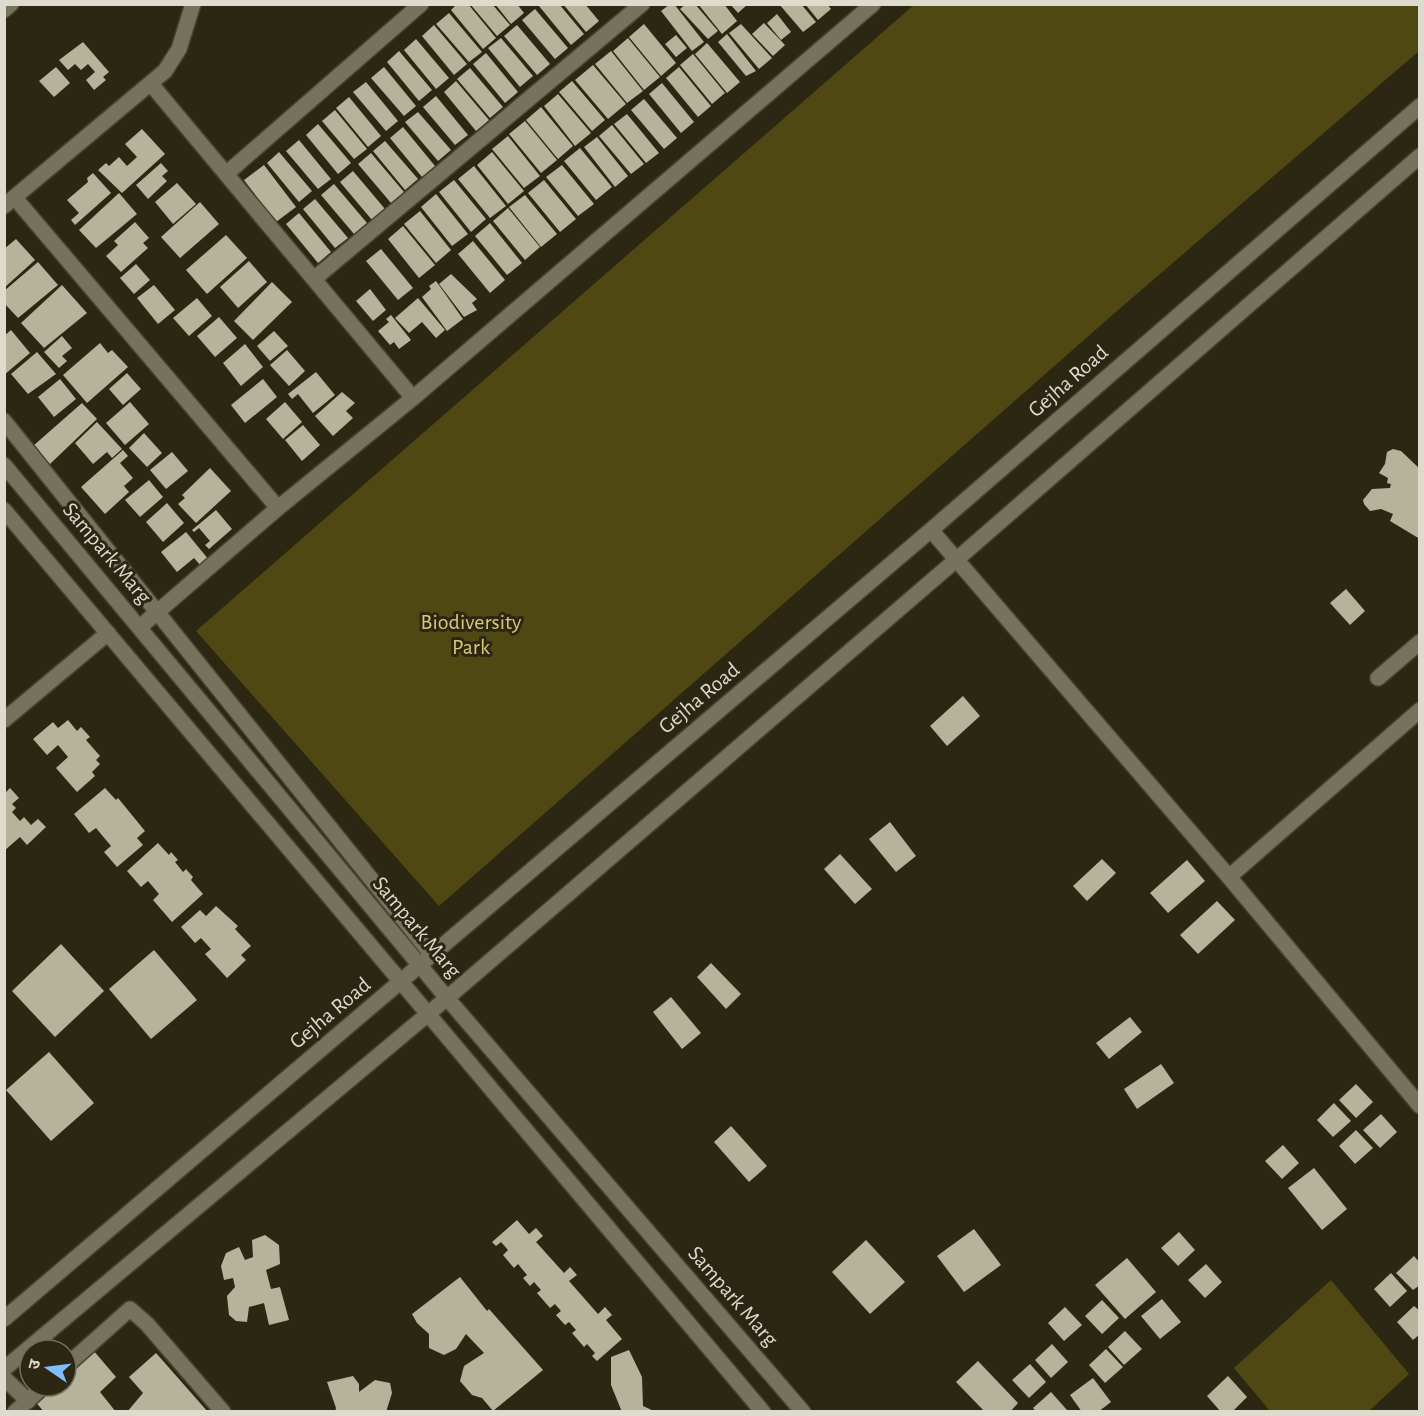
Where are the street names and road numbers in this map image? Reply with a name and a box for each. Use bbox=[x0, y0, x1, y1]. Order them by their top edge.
street label: Gejha Road bbox=[1024, 341, 1112, 421]
street label: Sampark Marg bbox=[59, 498, 156, 608]
street label: Gejha Road bbox=[654, 658, 744, 738]
street label: Sampark Marg bbox=[369, 872, 466, 982]
street label: Gejha Road bbox=[285, 973, 375, 1053]
street label: Sampark Marg bbox=[684, 1242, 782, 1350]

